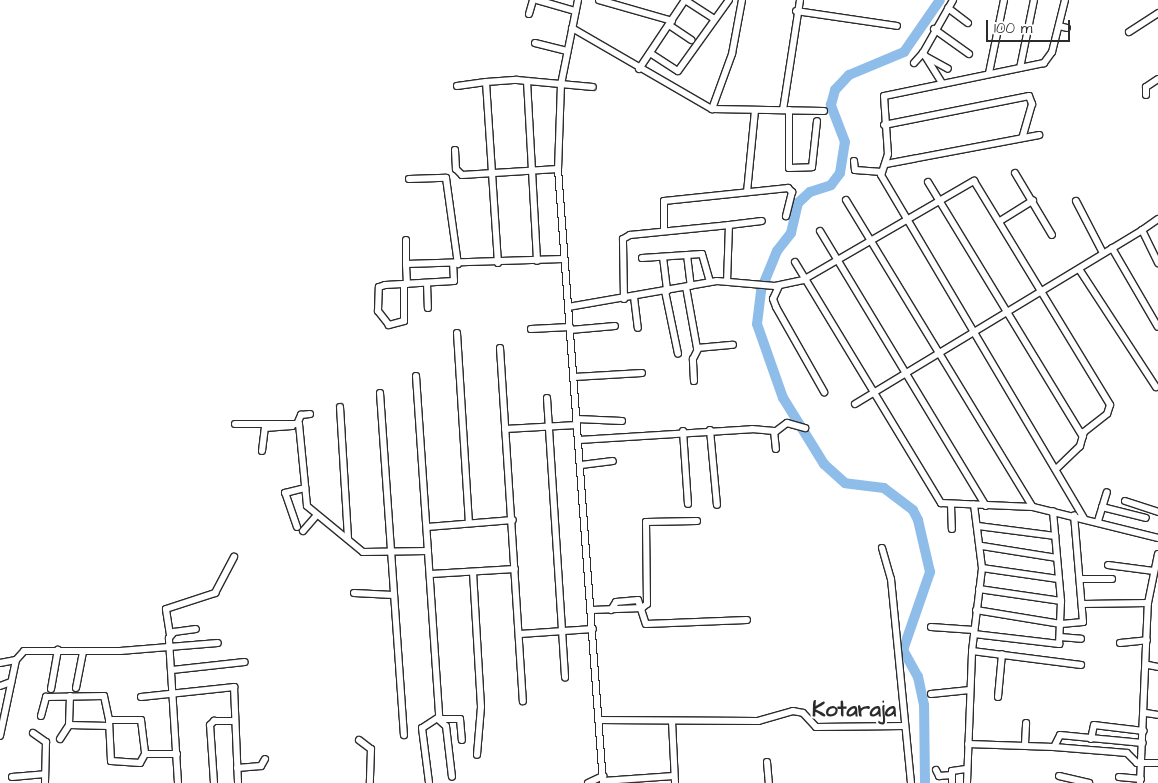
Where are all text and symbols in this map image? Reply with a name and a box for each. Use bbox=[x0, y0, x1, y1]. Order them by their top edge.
scale bar bbox=[988, 10, 1072, 42]
text: 100 m bbox=[994, 18, 1033, 39]
district label: Kotaraja bbox=[812, 697, 896, 723]

